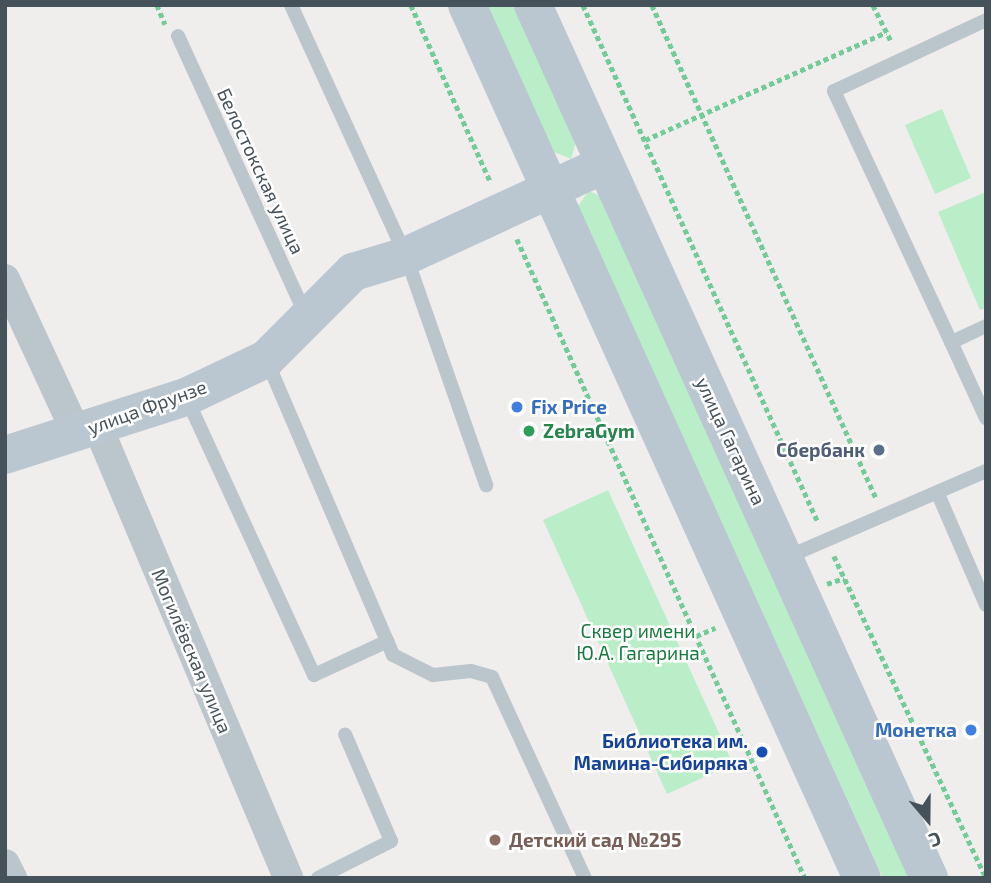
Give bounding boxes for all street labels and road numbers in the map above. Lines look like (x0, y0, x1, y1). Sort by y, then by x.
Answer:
street label: Белостокская улица (213, 84, 309, 258)
street label: улица Гагарина (691, 373, 771, 509)
street label: улица Фрунзе (84, 375, 210, 439)
street label: Могилёвская улица (147, 565, 237, 737)

